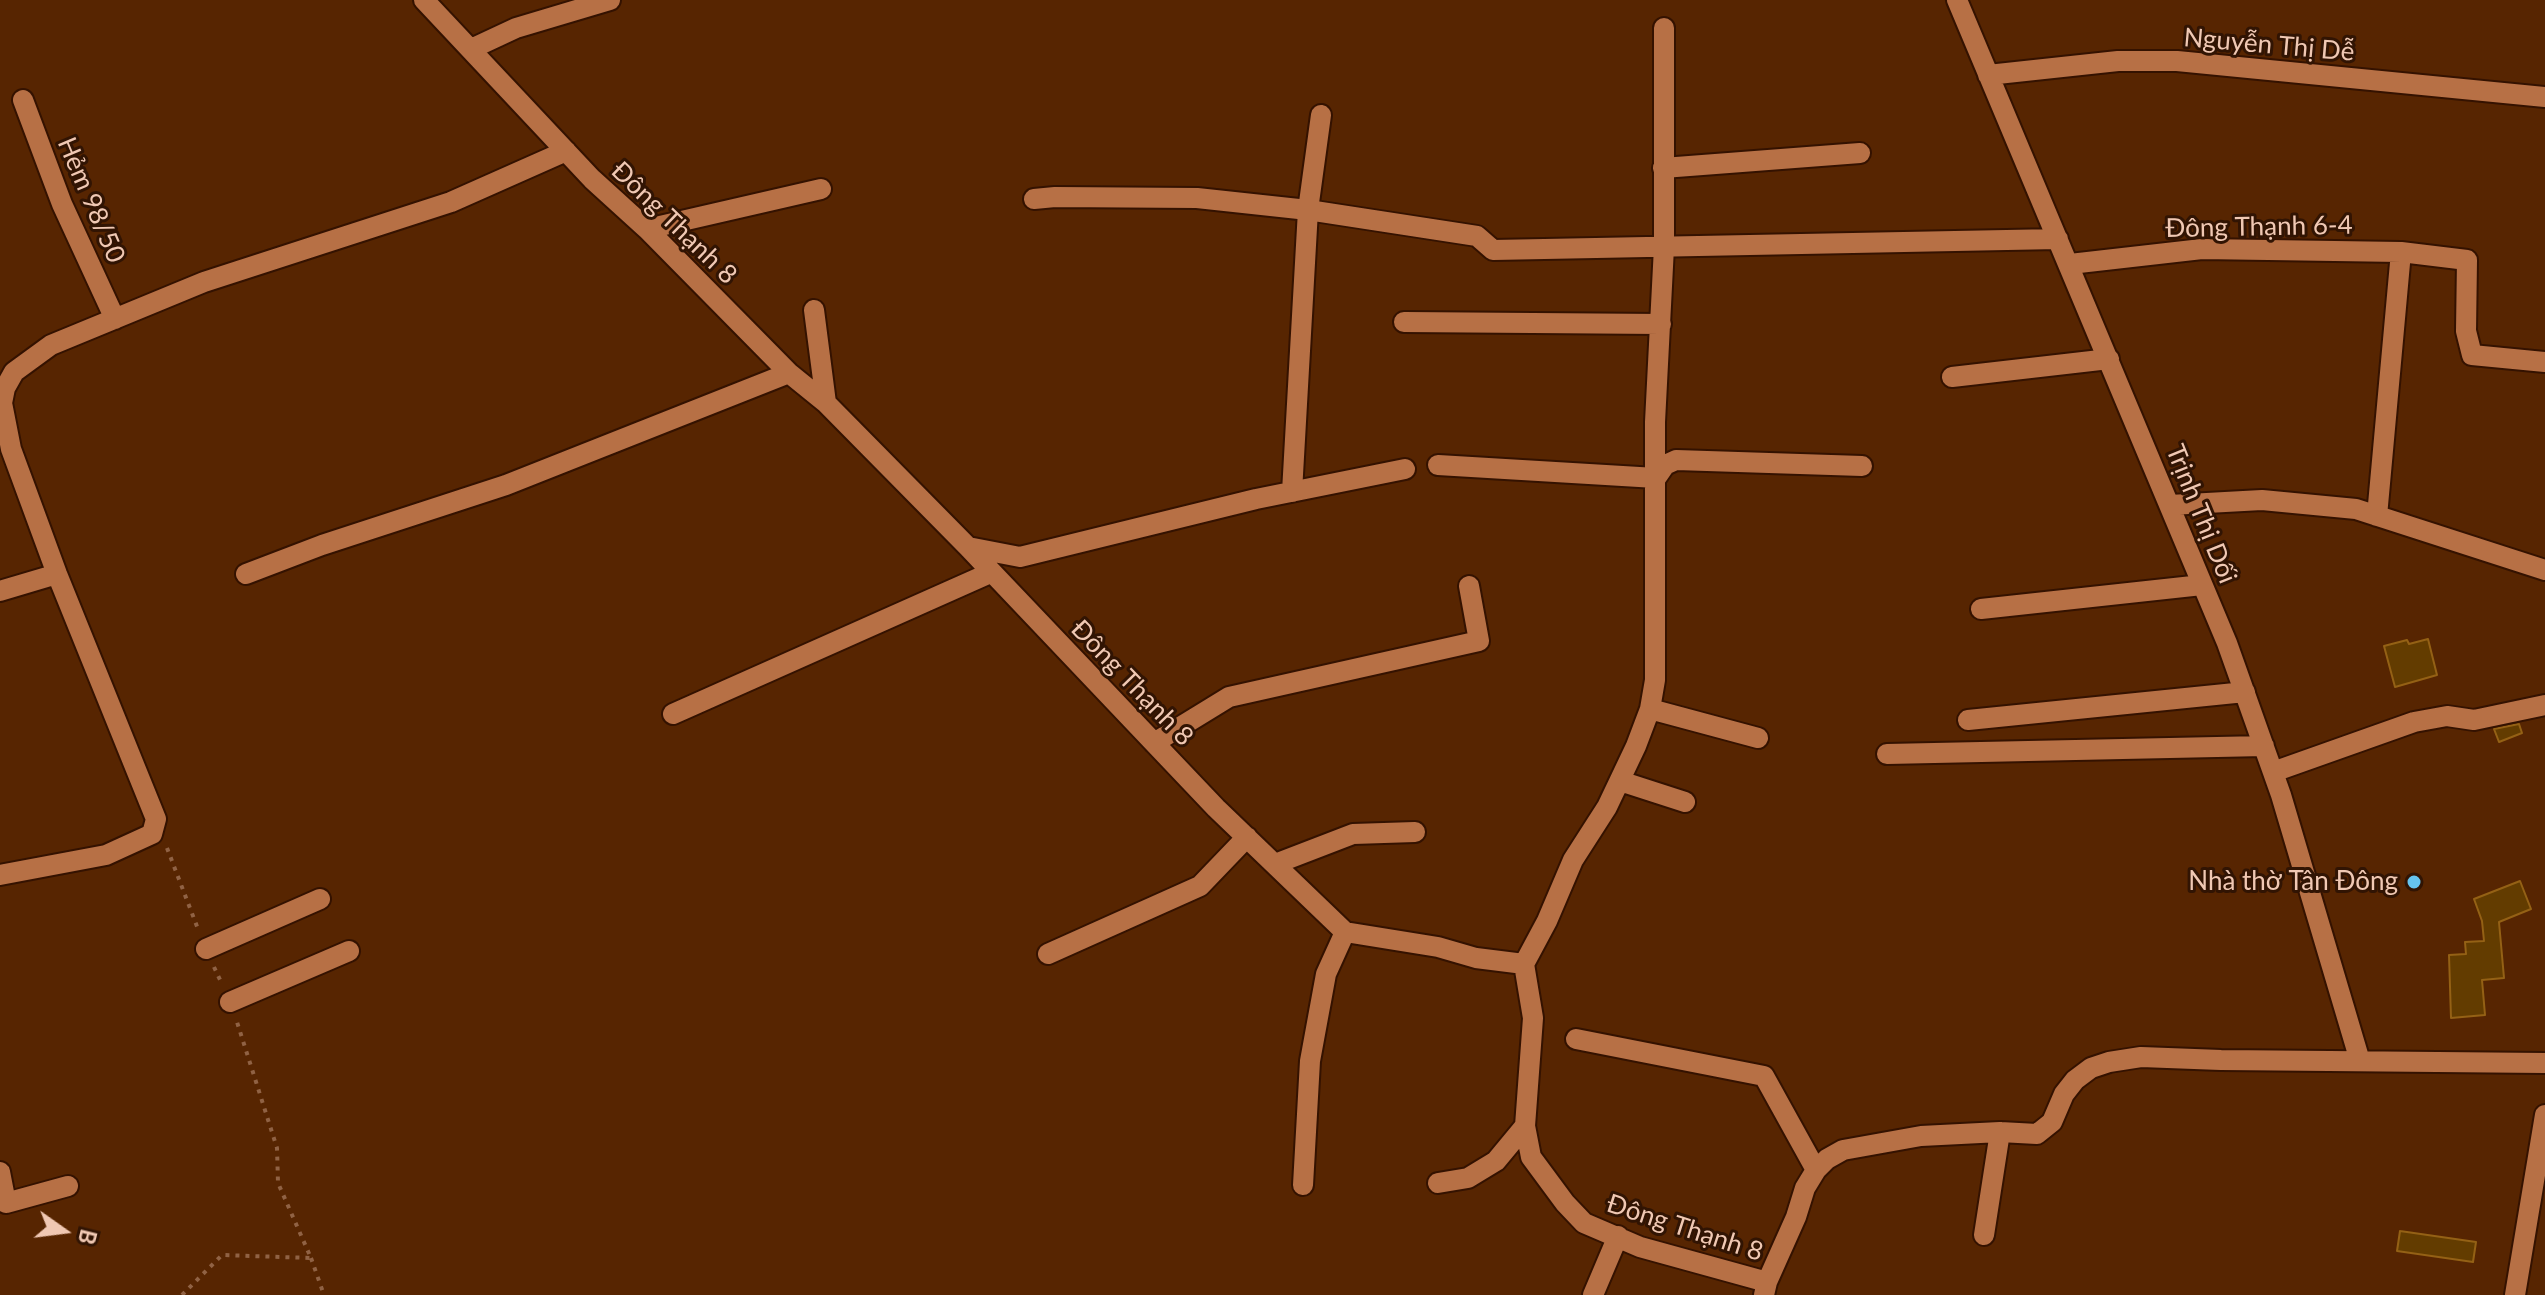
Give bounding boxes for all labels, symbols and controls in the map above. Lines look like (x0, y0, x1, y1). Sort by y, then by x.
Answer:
street label: Nguyễn Thị Dễ (2182, 22, 2356, 68)
street label: Hẻm 98/50 (51, 133, 131, 267)
street label: Đông Thạnh 8 (605, 155, 743, 291)
street label: Đông Thạnh 6-4 (2165, 210, 2353, 244)
street label: Trịnh Thị Dối (2159, 440, 2243, 588)
street label: Đông Thạnh 8 (1064, 614, 1200, 752)
place label: Nhà thờ Tân Đông (2188, 866, 2398, 898)
marker: Nhà thờ Tân Đông (2405, 873, 2423, 891)
street label: Đông Thạnh 8 (1603, 1188, 1767, 1268)
north arrow (24, 1191, 104, 1271)
text: B (73, 1227, 103, 1247)

